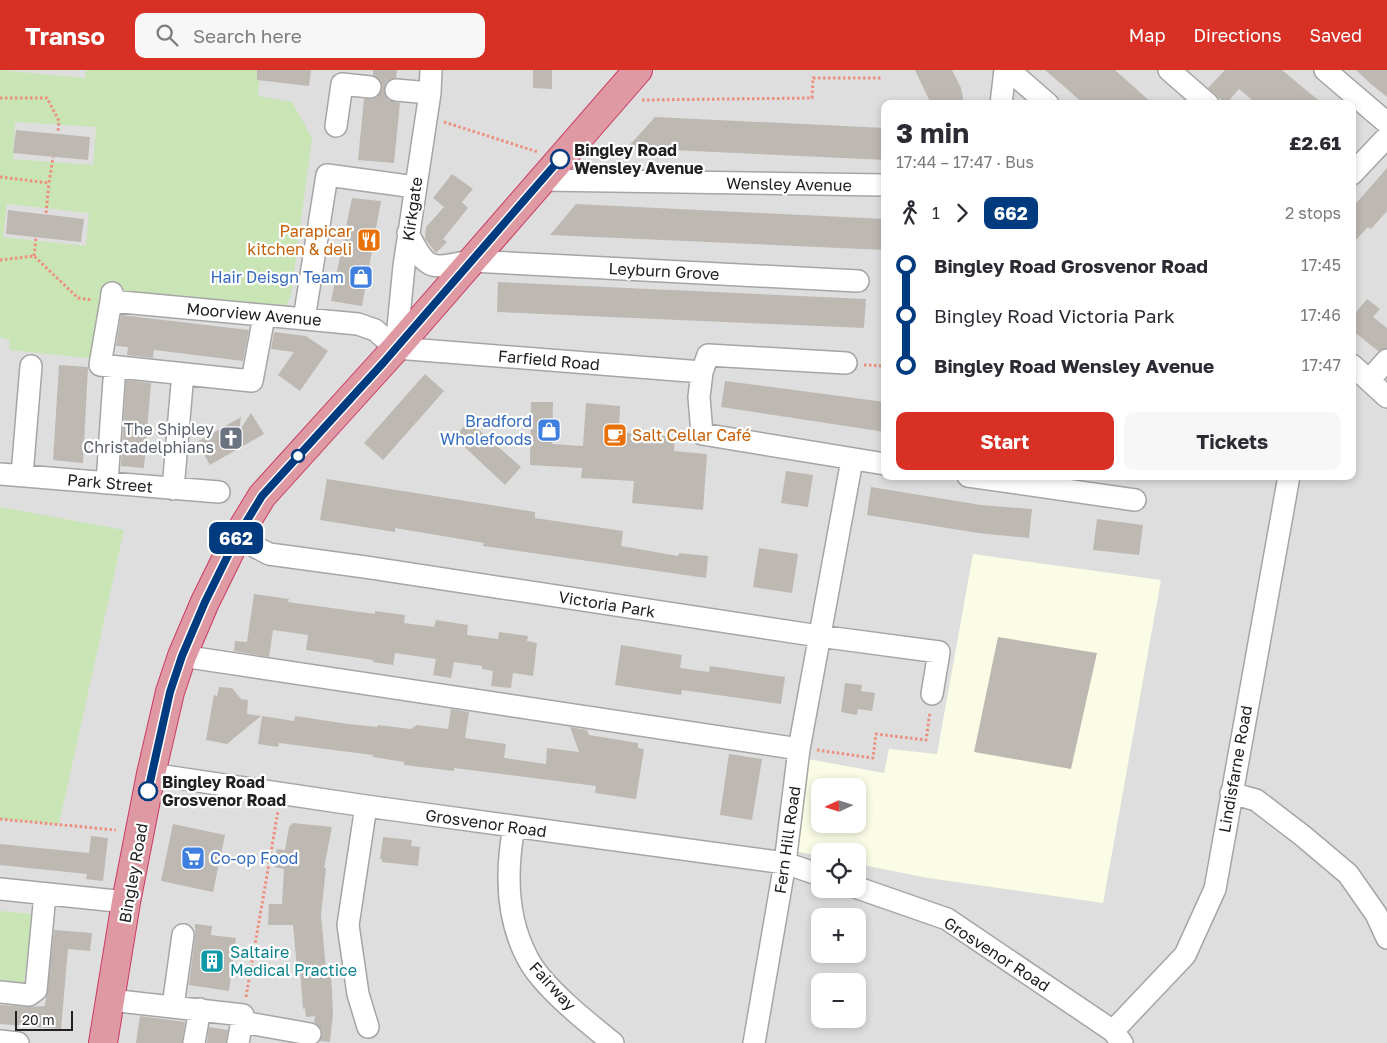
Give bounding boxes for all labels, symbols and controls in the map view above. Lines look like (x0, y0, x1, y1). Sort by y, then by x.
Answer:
search box (135, 13, 485, 58)
text: Transo (25, 21, 105, 50)
icon: search (153, 21, 181, 49)
text: Search here (193, 24, 302, 47)
text: Map (1129, 24, 1165, 46)
text: Directions (1193, 24, 1281, 46)
text: Saved (1309, 24, 1362, 46)
text: 3 min (896, 116, 969, 149)
text: £2.61 (1289, 131, 1341, 154)
place label: Bingley Road Wensley Avenue (574, 140, 703, 178)
marker: Bingley Road Wensley Avenue (550, 149, 570, 169)
text: 17:44 – 17:47 · Bus (896, 152, 1034, 172)
street label: Wensley Avenue (726, 173, 852, 195)
street label: Kirkgate (398, 176, 426, 242)
icon: walk (896, 199, 924, 227)
icon: forward (948, 199, 976, 227)
text: 662 (994, 202, 1028, 224)
text: 1 (932, 203, 940, 223)
text: 2 stops (1285, 203, 1341, 223)
place label: Parapicar kitchen & deli (247, 221, 352, 259)
restaurant icon: Parapicar kitchen & deli (356, 227, 382, 253)
text: Bingley Road Grosvenor Road (934, 254, 1208, 277)
text: 17:45 (1301, 255, 1341, 275)
street label: Leyburn Grove (608, 258, 720, 284)
shop icon: Hair Deisgn Team (348, 264, 374, 290)
place label: Hair Deisgn Team (210, 267, 344, 287)
street label: Moorview Avenue (186, 298, 322, 330)
text: Bingley Road Victoria Park (934, 304, 1175, 327)
text: 17:46 (1301, 305, 1341, 325)
street label: Farfield Road (497, 346, 601, 374)
text: Bingley Road Wensley Avenue (934, 354, 1214, 377)
text: 17:47 (1302, 355, 1341, 375)
place label: Bradford Wholefoods (440, 411, 532, 449)
button: Start (896, 412, 1114, 470)
button: Tickets (1124, 412, 1341, 470)
shop icon: Bradford Wholefoods (536, 417, 562, 443)
place label: The Shipley Christadelphians (83, 419, 214, 457)
cafe icon: Salt Cellar Café (602, 422, 628, 448)
church icon: The Shipley Christadelphians (218, 425, 244, 451)
place label: Salt Cellar Café (632, 425, 751, 445)
unlabelled marker (291, 449, 305, 463)
street label: Park Street (66, 469, 154, 497)
line badge: 662 (207, 522, 265, 554)
text: 662 (219, 527, 253, 549)
street label: Victoria Park (557, 586, 657, 622)
street label: Lindisfarne Road (1214, 704, 1256, 834)
place label: Bingley Road Grosvenor Road (162, 772, 286, 810)
north arrow (811, 778, 866, 832)
map controls (811, 778, 866, 1028)
marker: Bingley Road Grosvenor Road (138, 781, 158, 801)
street label: Fern Hill Road (770, 785, 804, 895)
street label: Grosvenor Road (424, 805, 548, 841)
street label: Bingley Road (114, 822, 152, 924)
button: locate (811, 843, 866, 898)
supermarket icon: Co-op Food (180, 845, 206, 871)
place label: Co-op Food (210, 848, 298, 868)
button: + (811, 908, 866, 963)
street label: Grosvenor Road (940, 912, 1054, 996)
place label: Saltaire Medical Practice (230, 942, 357, 980)
building icon: Saltaire Medical Practice (199, 948, 225, 974)
street label: Fairway (525, 957, 581, 1015)
button: − (811, 973, 866, 1028)
scale bar (15, 1008, 72, 1031)
text: 20 m (22, 1011, 55, 1028)

